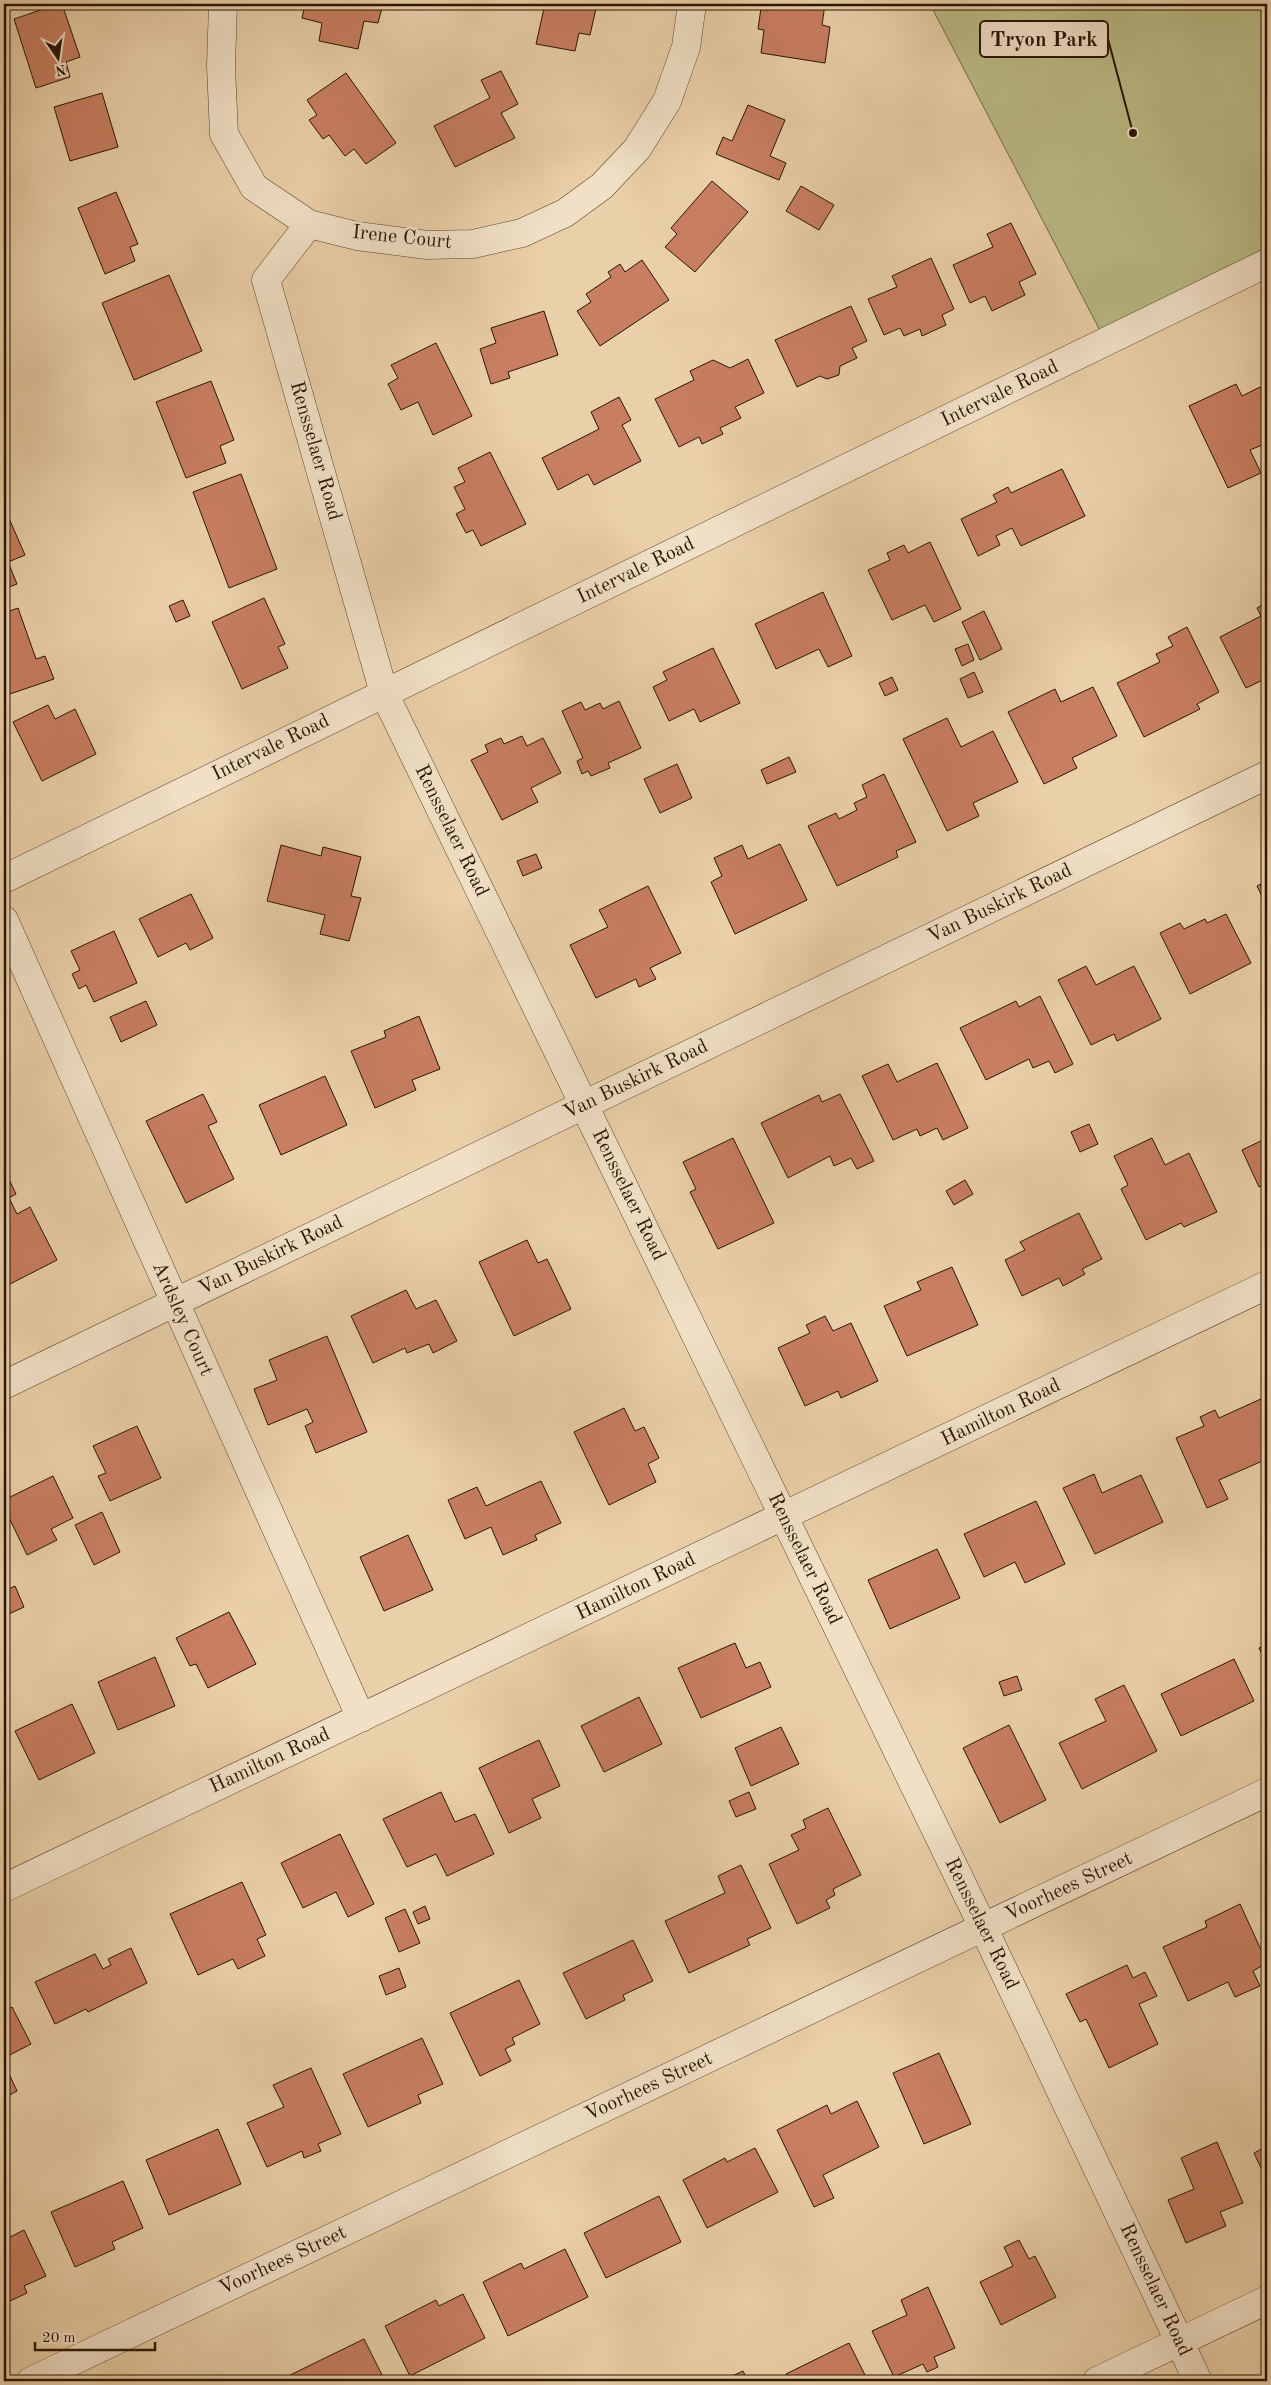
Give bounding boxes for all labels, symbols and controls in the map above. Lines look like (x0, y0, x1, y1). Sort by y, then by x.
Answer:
callout: Tryon Park (980, 21, 1108, 57)
text: Tryon Park (990, 30, 1098, 51)
north arrow (32, 32, 82, 82)
text: N (54, 62, 67, 78)
street label: Irene Court (351, 223, 453, 253)
street label: Intervale Road (938, 357, 1062, 431)
street label: Rensselaer Road (286, 379, 344, 523)
street label: Intervale Road (574, 534, 698, 608)
street label: Intervale Road (209, 711, 333, 785)
street label: Rensselaer Road (411, 762, 491, 900)
street label: Van Buskirk Road (925, 860, 1075, 948)
street label: Van Buskirk Road (561, 1036, 711, 1124)
street label: Rensselaer Road (588, 1126, 668, 1264)
street label: Van Buskirk Road (196, 1212, 346, 1300)
street label: Ardsley Court (148, 1259, 216, 1379)
street label: Hamilton Road (938, 1375, 1064, 1451)
street label: Rensselaer Road (764, 1490, 844, 1628)
street label: Hamilton Road (573, 1549, 699, 1625)
street label: Hamilton Road (207, 1724, 333, 1798)
street label: Voorhees Street (1002, 1849, 1136, 1925)
street label: Rensselaer Road (941, 1855, 1021, 1993)
street label: Voorhees Street (582, 2049, 716, 2125)
street label: Rensselaer Road (1116, 2221, 1194, 2359)
street label: Voorhees Street (216, 2223, 350, 2299)
scale bar (35, 2320, 155, 2352)
text: 20 m (42, 2331, 76, 2346)

